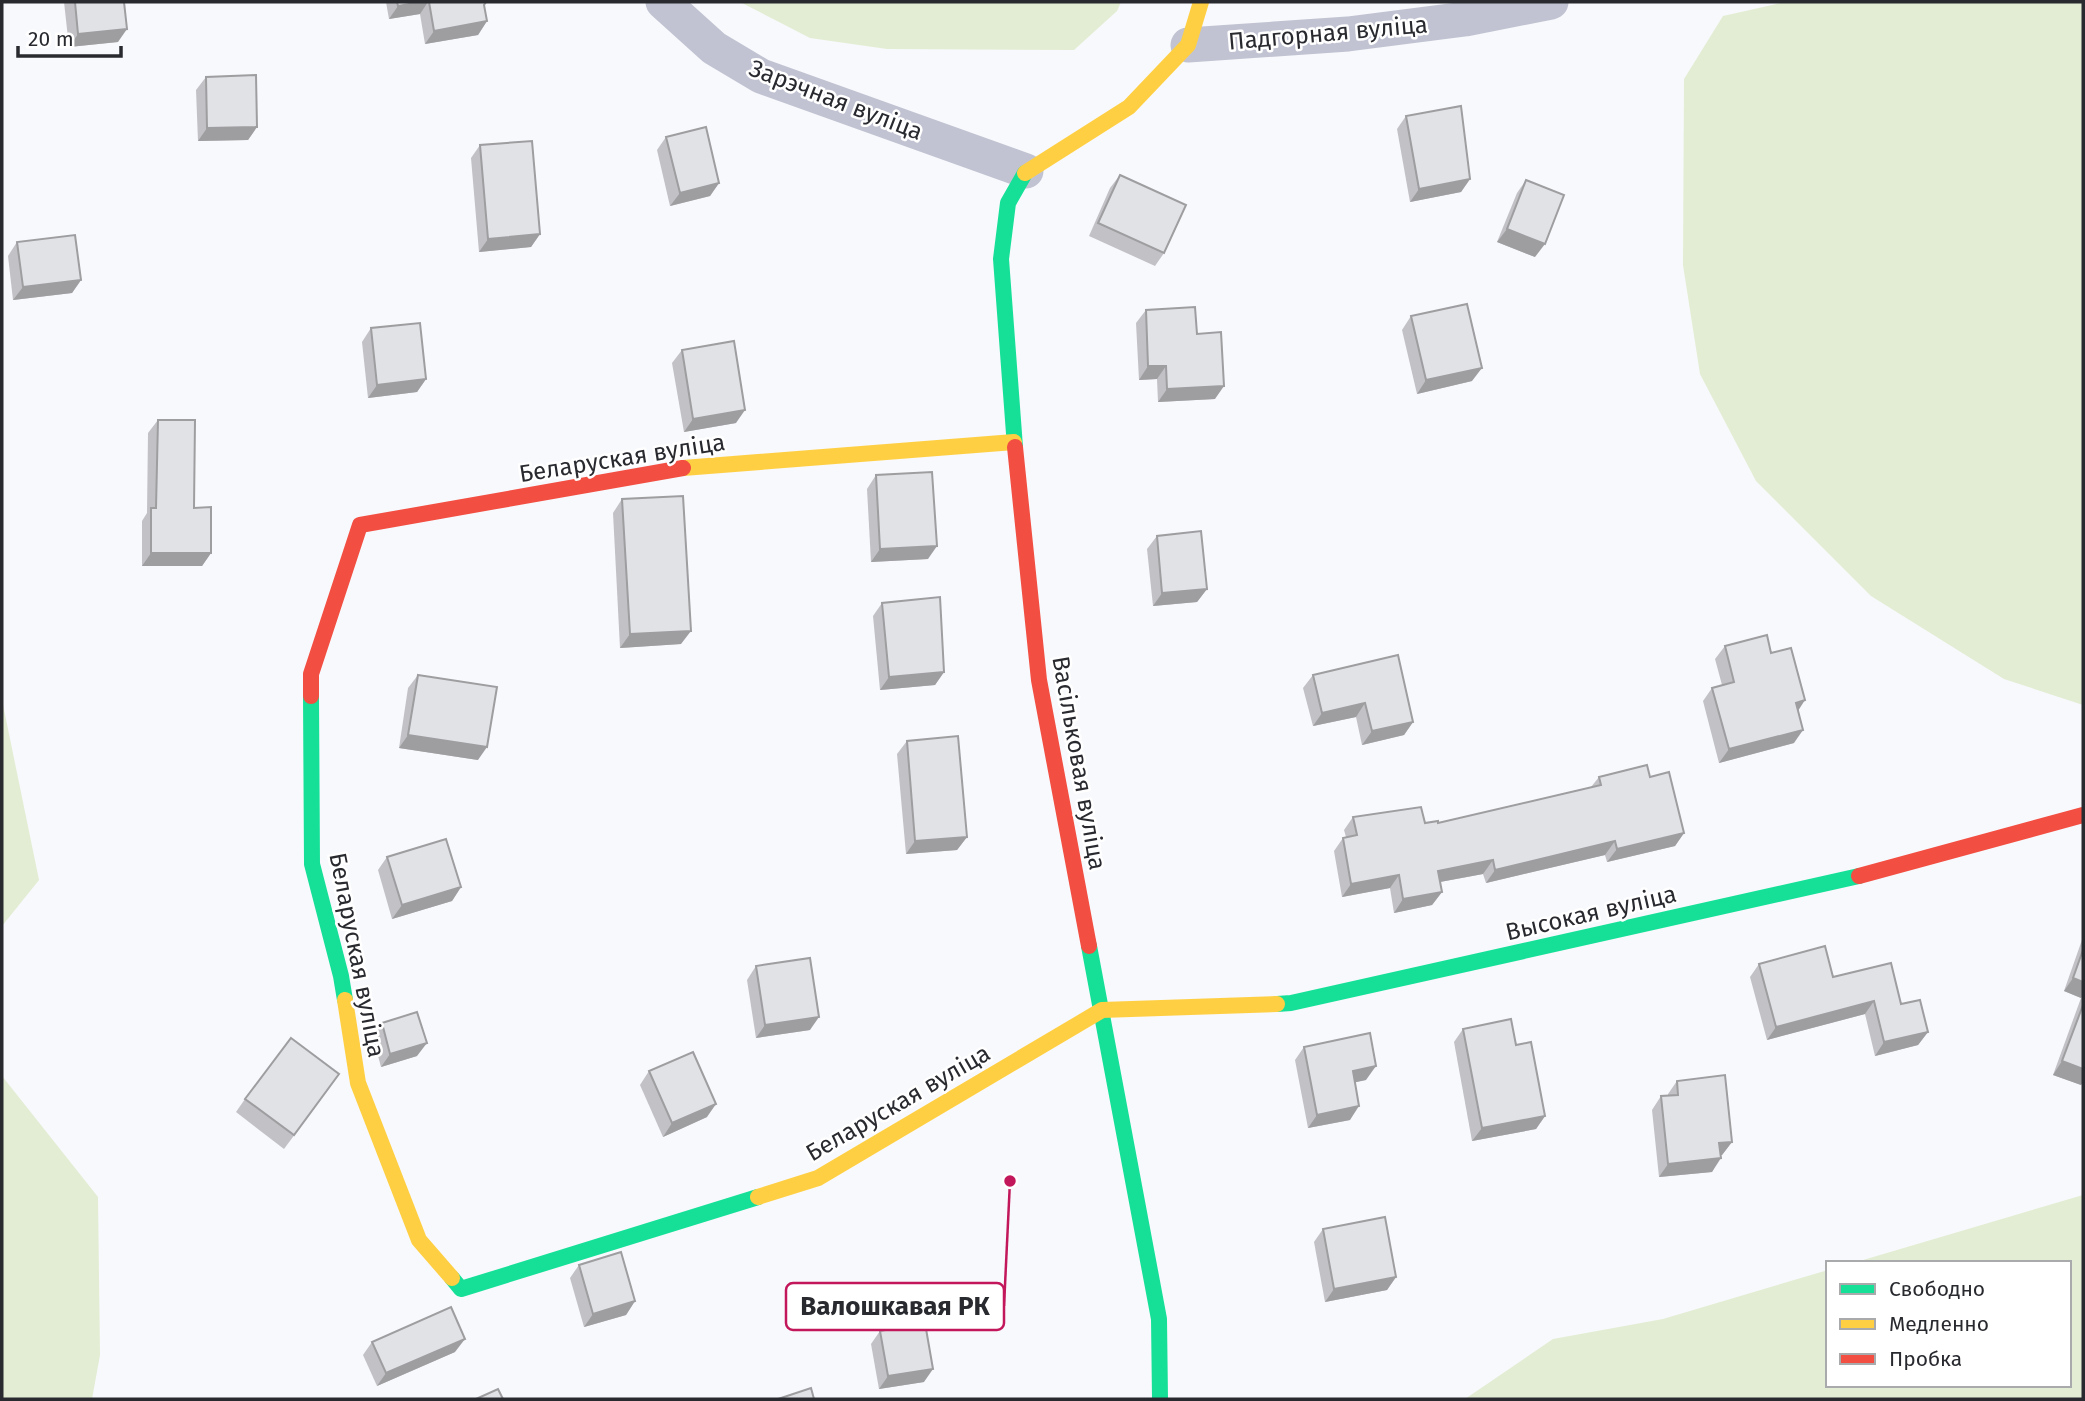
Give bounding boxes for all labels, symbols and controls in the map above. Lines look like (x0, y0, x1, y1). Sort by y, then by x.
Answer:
street label: Падгорная вуліца (1227, 10, 1429, 56)
scale bar (18, 14, 121, 58)
text: 20 m (28, 26, 74, 52)
street label: Зарэчная вуліца (745, 54, 927, 146)
street label: Беларуская вуліца (517, 428, 727, 488)
street label: Васільковая вуліца (1046, 654, 1112, 872)
street label: Беларуская вуліца (323, 850, 391, 1060)
street label: Высокая вуліца (1503, 880, 1679, 946)
street label: Беларуская вуліца (801, 1039, 995, 1167)
legend (1826, 1261, 2071, 1387)
text: Свободно (1889, 1276, 1985, 1302)
callout: Валошкавая РК (786, 1283, 1004, 1330)
text: Валошкавая РК (800, 1291, 991, 1322)
text: Медленно (1889, 1311, 1989, 1337)
text: Пробка (1889, 1346, 1962, 1372)

